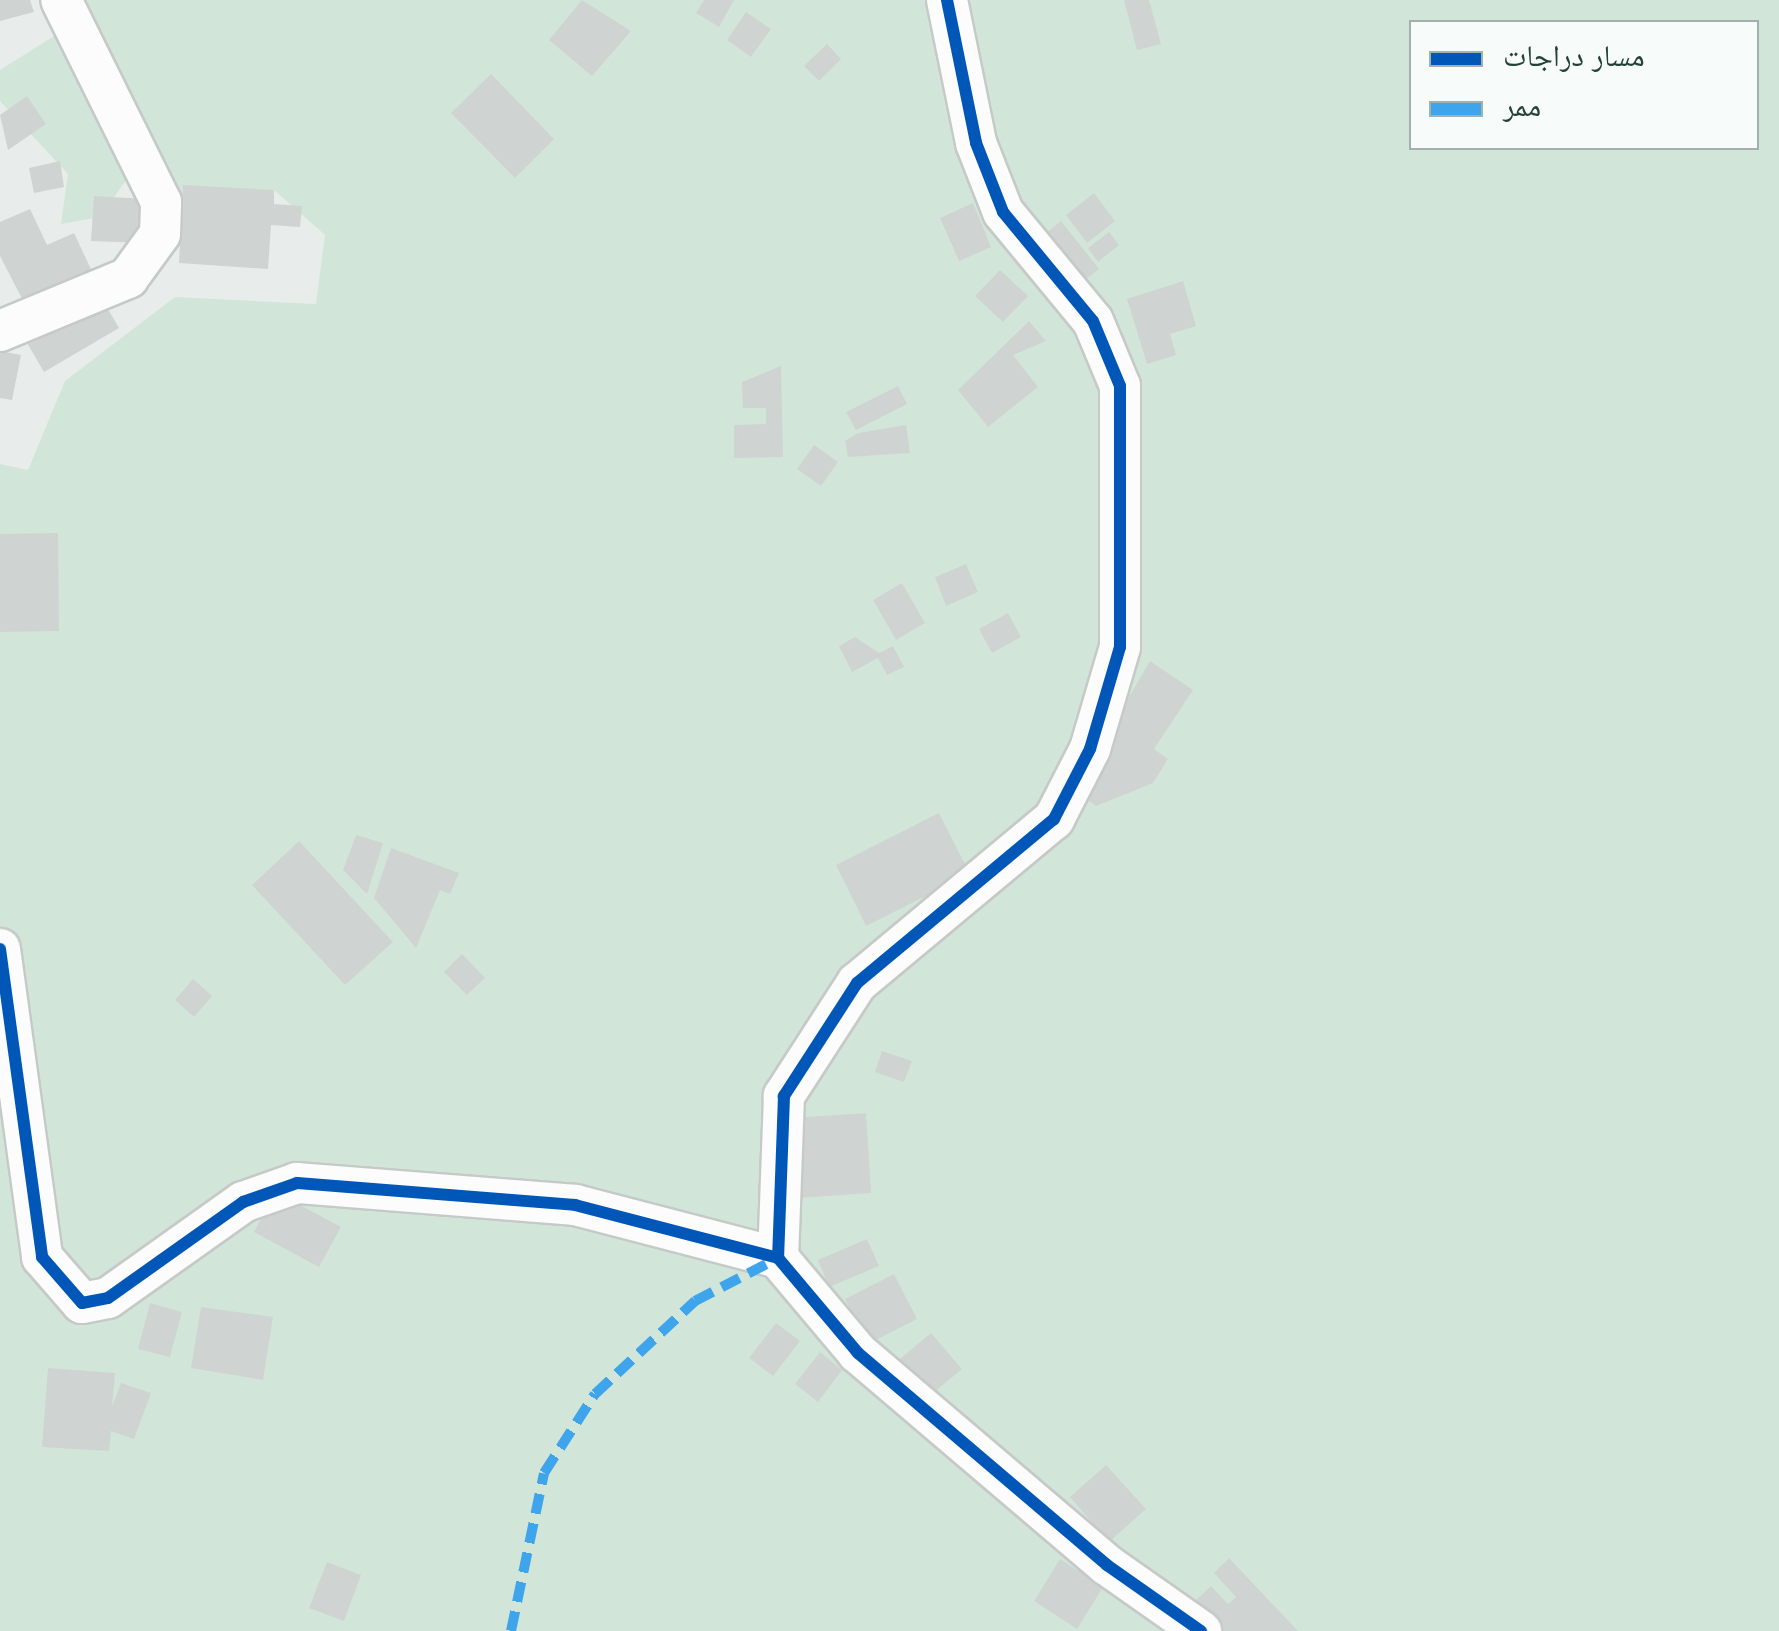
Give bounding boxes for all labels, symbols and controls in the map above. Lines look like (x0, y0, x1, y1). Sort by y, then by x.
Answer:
legend (1409, 20, 1759, 150)
text: مسار دراجات (1503, 34, 1645, 77)
text: ممر (1503, 84, 1541, 127)

